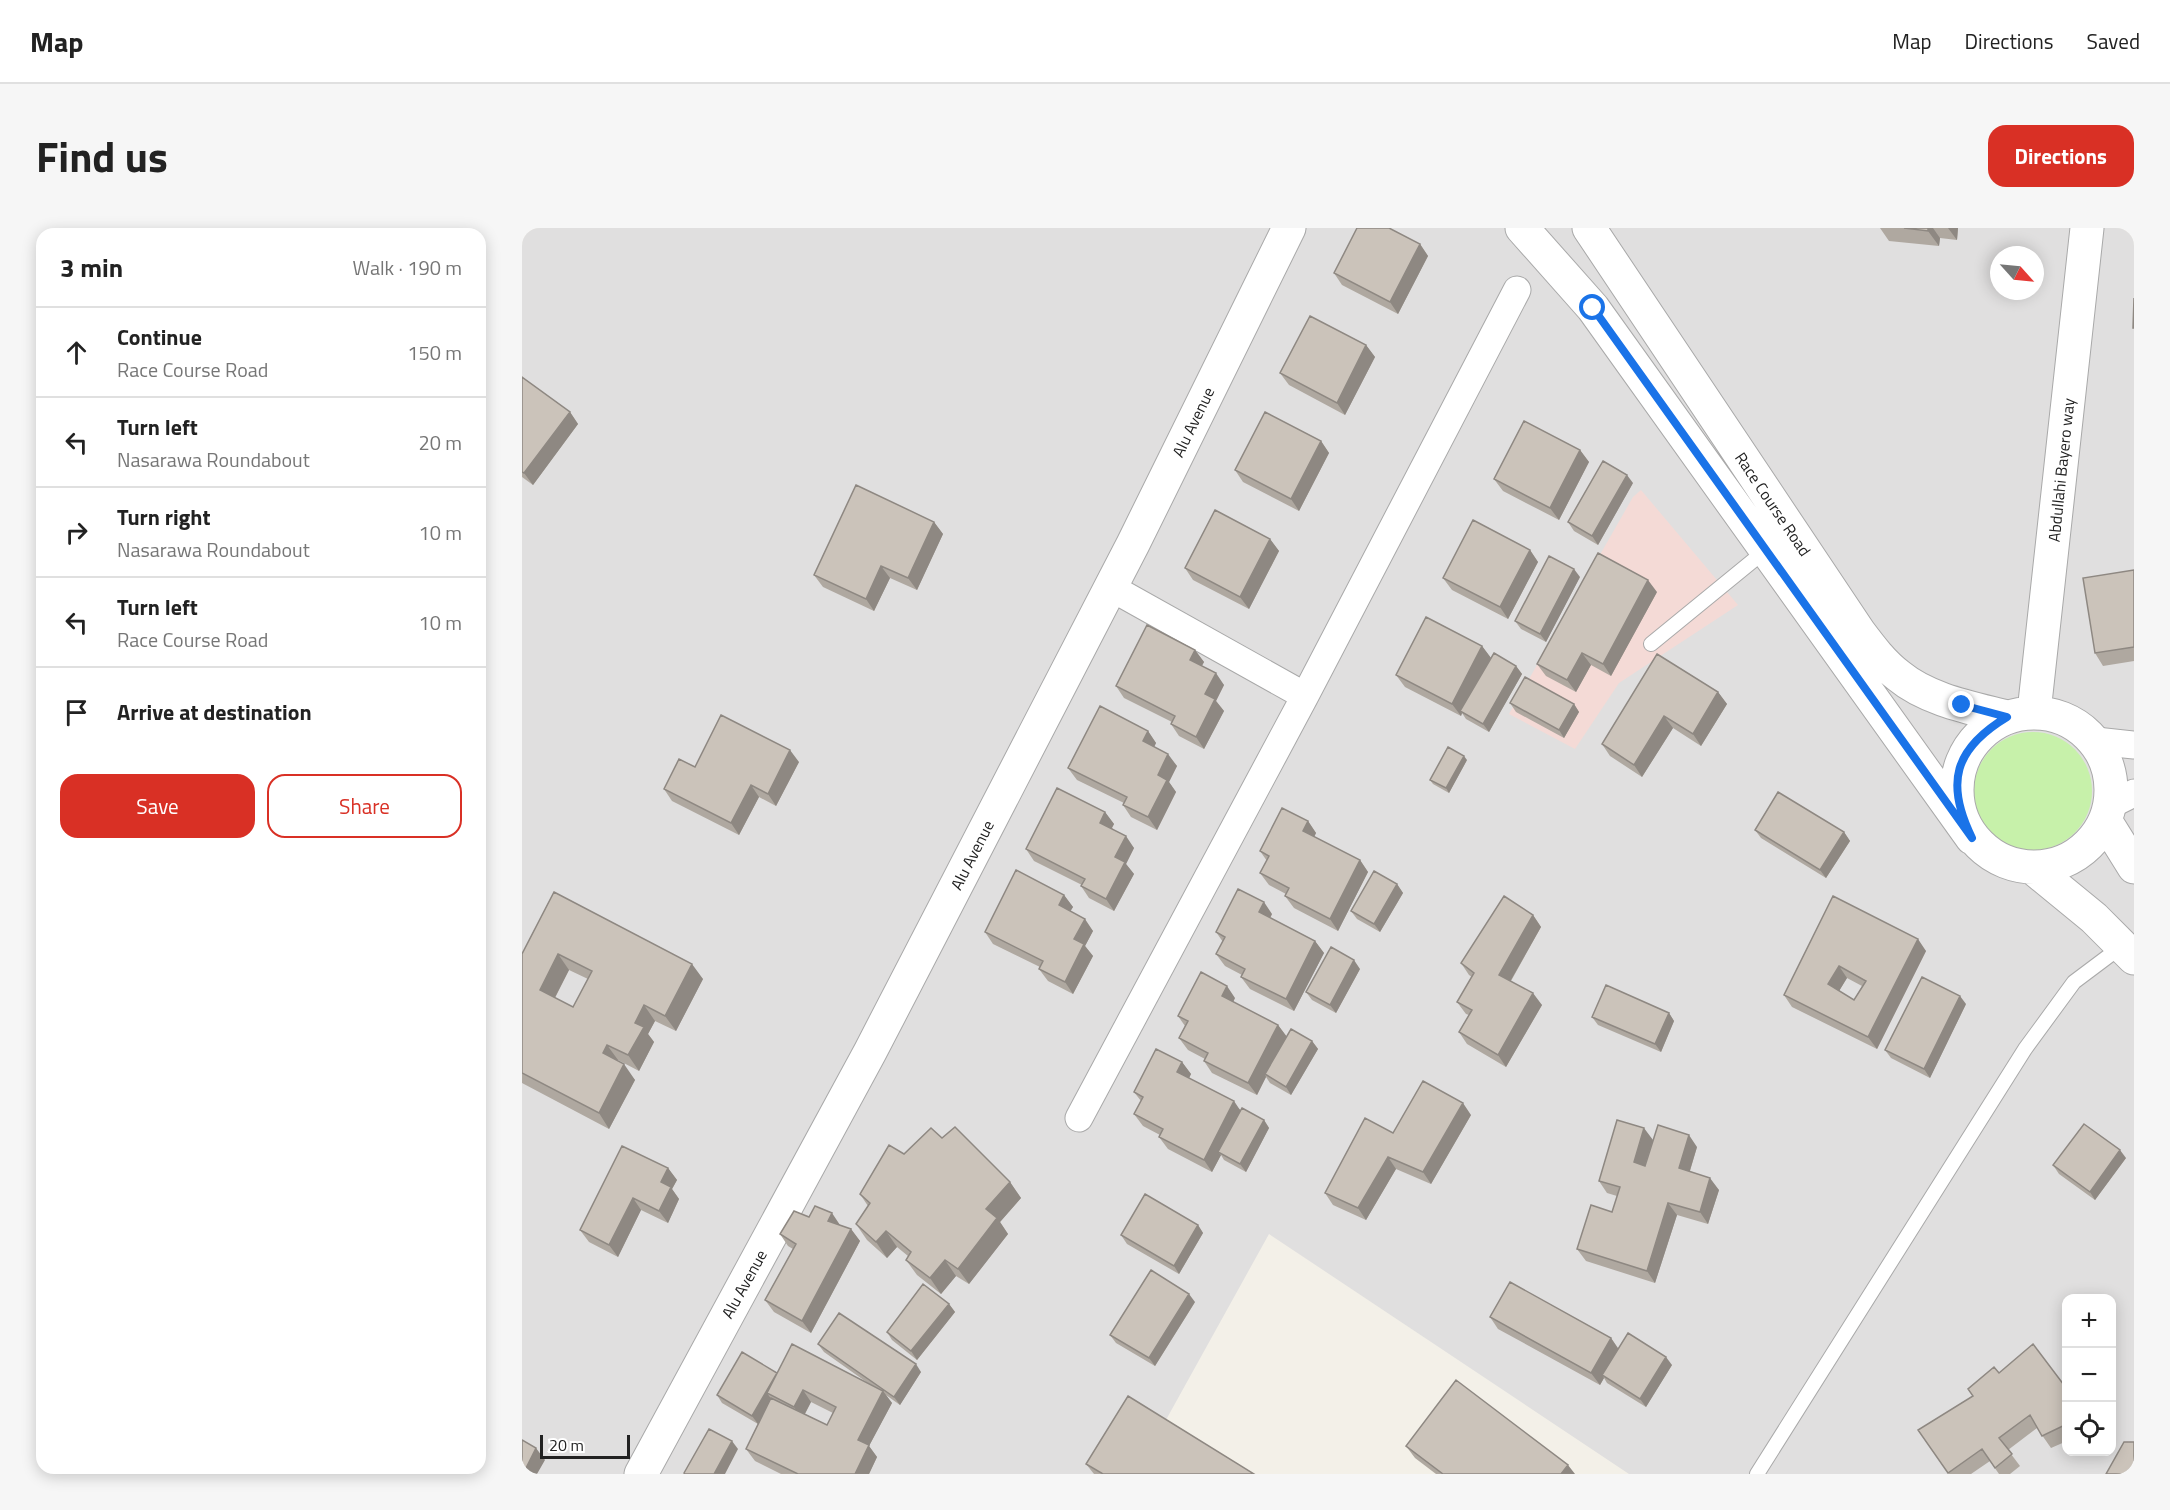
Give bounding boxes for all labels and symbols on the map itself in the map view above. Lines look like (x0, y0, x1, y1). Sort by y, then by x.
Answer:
north arrow (1990, 246, 2044, 300)
route start (1579, 294, 1605, 320)
street label: Alu Avenue (1166, 383, 1220, 461)
street label: Abdullahi Bayero way (2042, 397, 2081, 543)
street label: Race Course Road (1729, 447, 1817, 561)
route end (1948, 691, 1974, 717)
street label: Alu Avenue (944, 816, 1000, 894)
street label: Alu Avenue (715, 1245, 773, 1323)
scale bar (540, 1432, 630, 1460)

